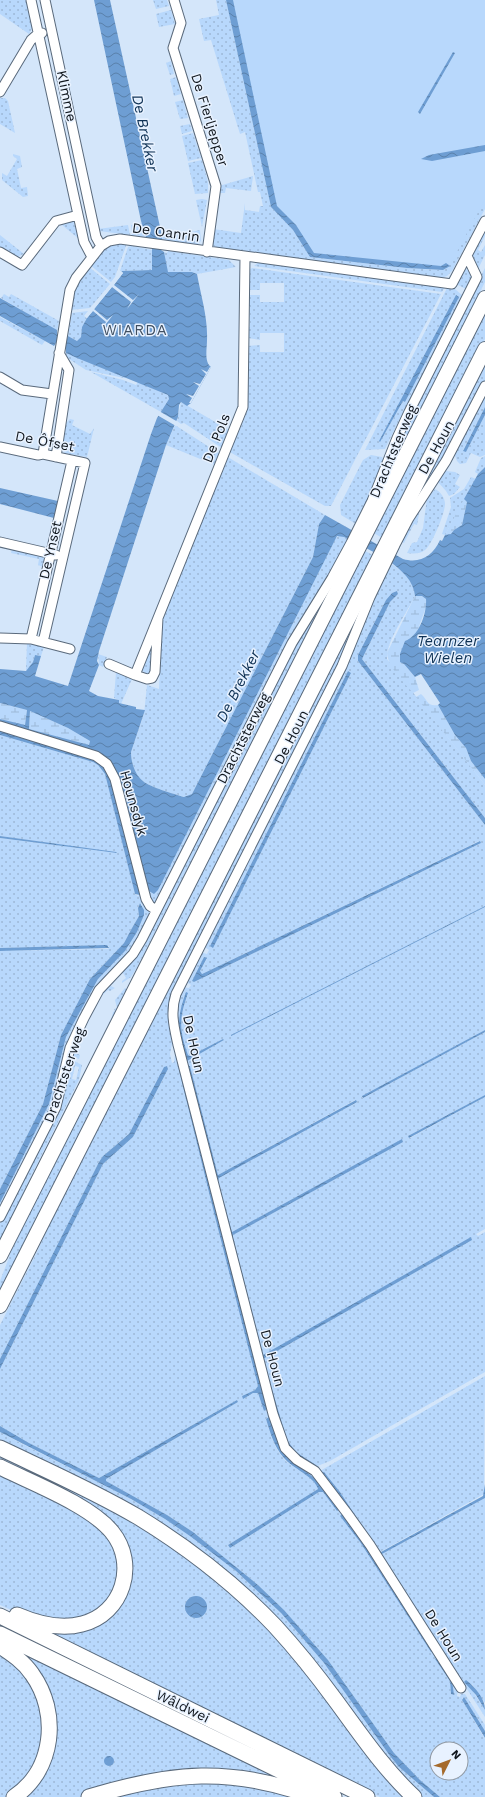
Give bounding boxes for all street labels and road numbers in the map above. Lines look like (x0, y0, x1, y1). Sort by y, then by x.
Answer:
street label: Klimme (54, 69, 80, 123)
street label: De Fierljepper (188, 72, 232, 169)
street label: De Oanrin (131, 219, 201, 245)
street label: Drachtsterweg (366, 401, 420, 500)
street label: De Pols (199, 411, 233, 465)
street label: De Houn (415, 417, 457, 477)
street label: De Ôfset (14, 427, 76, 455)
street label: De Ynset (36, 519, 64, 581)
street label: Drachtsterweg (213, 689, 273, 786)
street label: De Houn (271, 707, 311, 767)
street label: Hounsdyk (117, 769, 151, 838)
street label: De Houn (180, 1014, 208, 1074)
street label: Drachtsterweg (40, 1025, 88, 1125)
street label: De Houn (258, 1328, 288, 1388)
street label: De Houn (422, 1606, 466, 1664)
street label: Wâldwei (154, 1686, 212, 1726)

